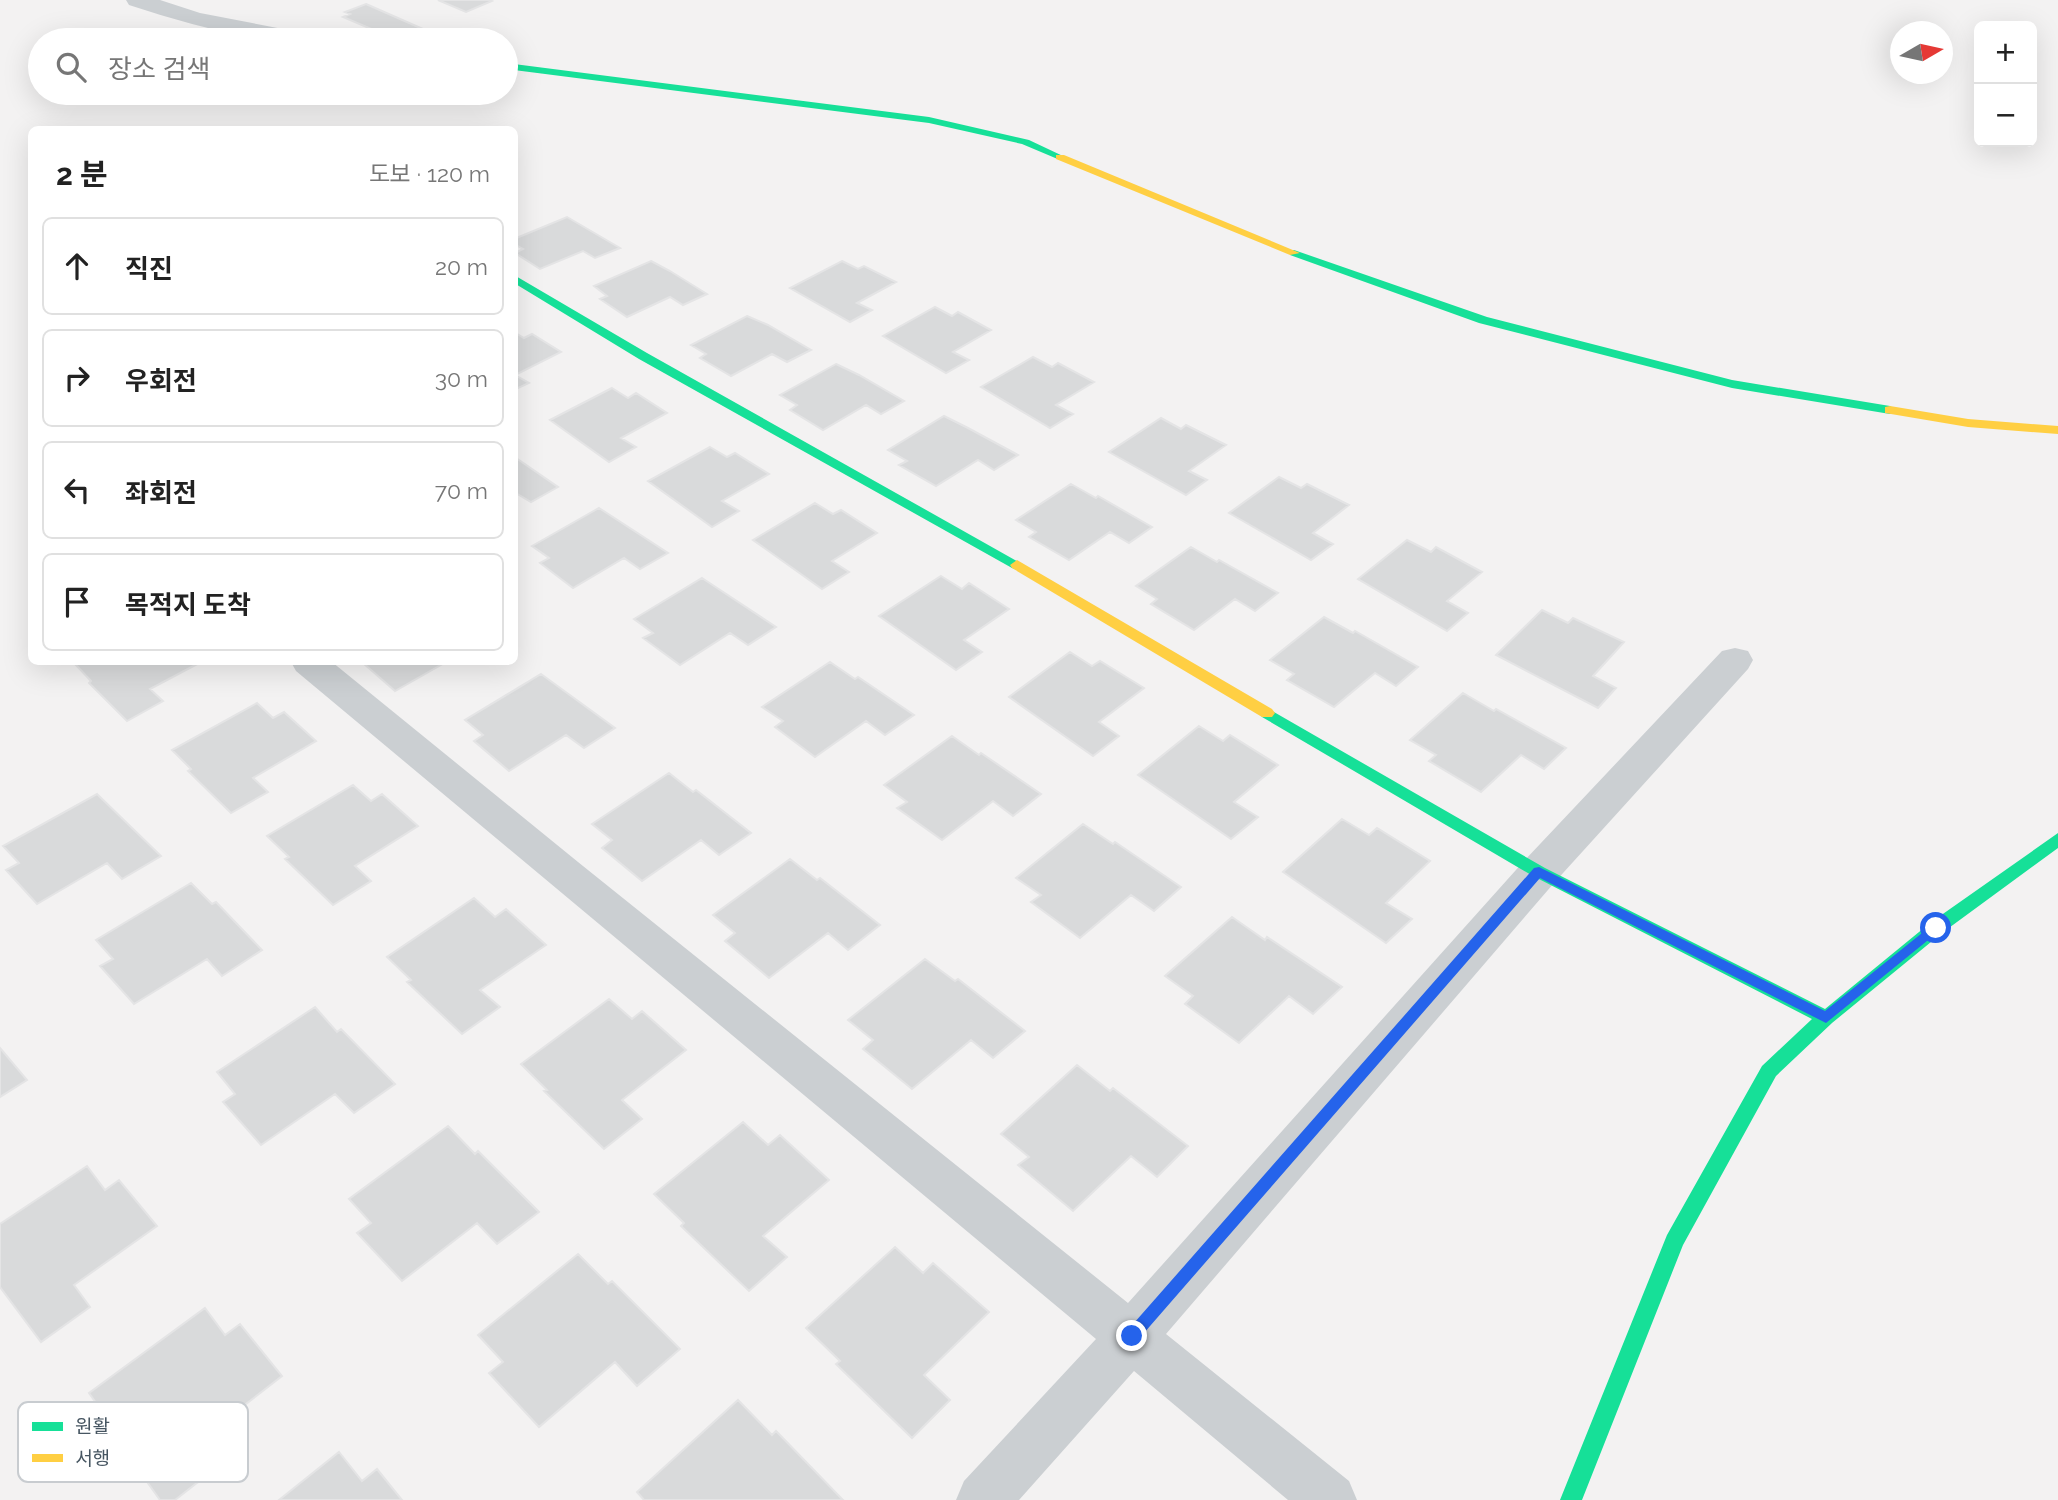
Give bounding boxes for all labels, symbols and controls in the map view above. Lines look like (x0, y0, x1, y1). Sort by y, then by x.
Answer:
north arrow (1890, 21, 1953, 84)
map controls (1974, 21, 2037, 147)
button: + (1974, 21, 2037, 84)
search box (28, 28, 518, 105)
icon: search (52, 48, 90, 86)
text: 장소 검색 (108, 54, 210, 84)
button: − (1974, 84, 2037, 147)
text: 2 분 (56, 157, 108, 192)
text: 도보 · 120 m (369, 160, 490, 187)
icon: ahead (58, 247, 96, 285)
text: 20 m (435, 253, 488, 280)
text: 직진 (125, 254, 173, 284)
icon: right (58, 359, 96, 397)
text: 30 m (435, 365, 488, 392)
text: 우회전 (125, 366, 197, 396)
icon: left (58, 471, 96, 509)
text: 70 m (435, 477, 488, 504)
text: 좌회전 (125, 478, 197, 508)
icon: arrive (58, 583, 96, 621)
text: 목적지 도착 (125, 590, 251, 620)
route start (1920, 912, 1951, 943)
route end (1116, 1320, 1147, 1351)
legend (18, 1402, 248, 1482)
text: 원활 (75, 1415, 110, 1437)
text: 서행 (75, 1447, 110, 1469)

